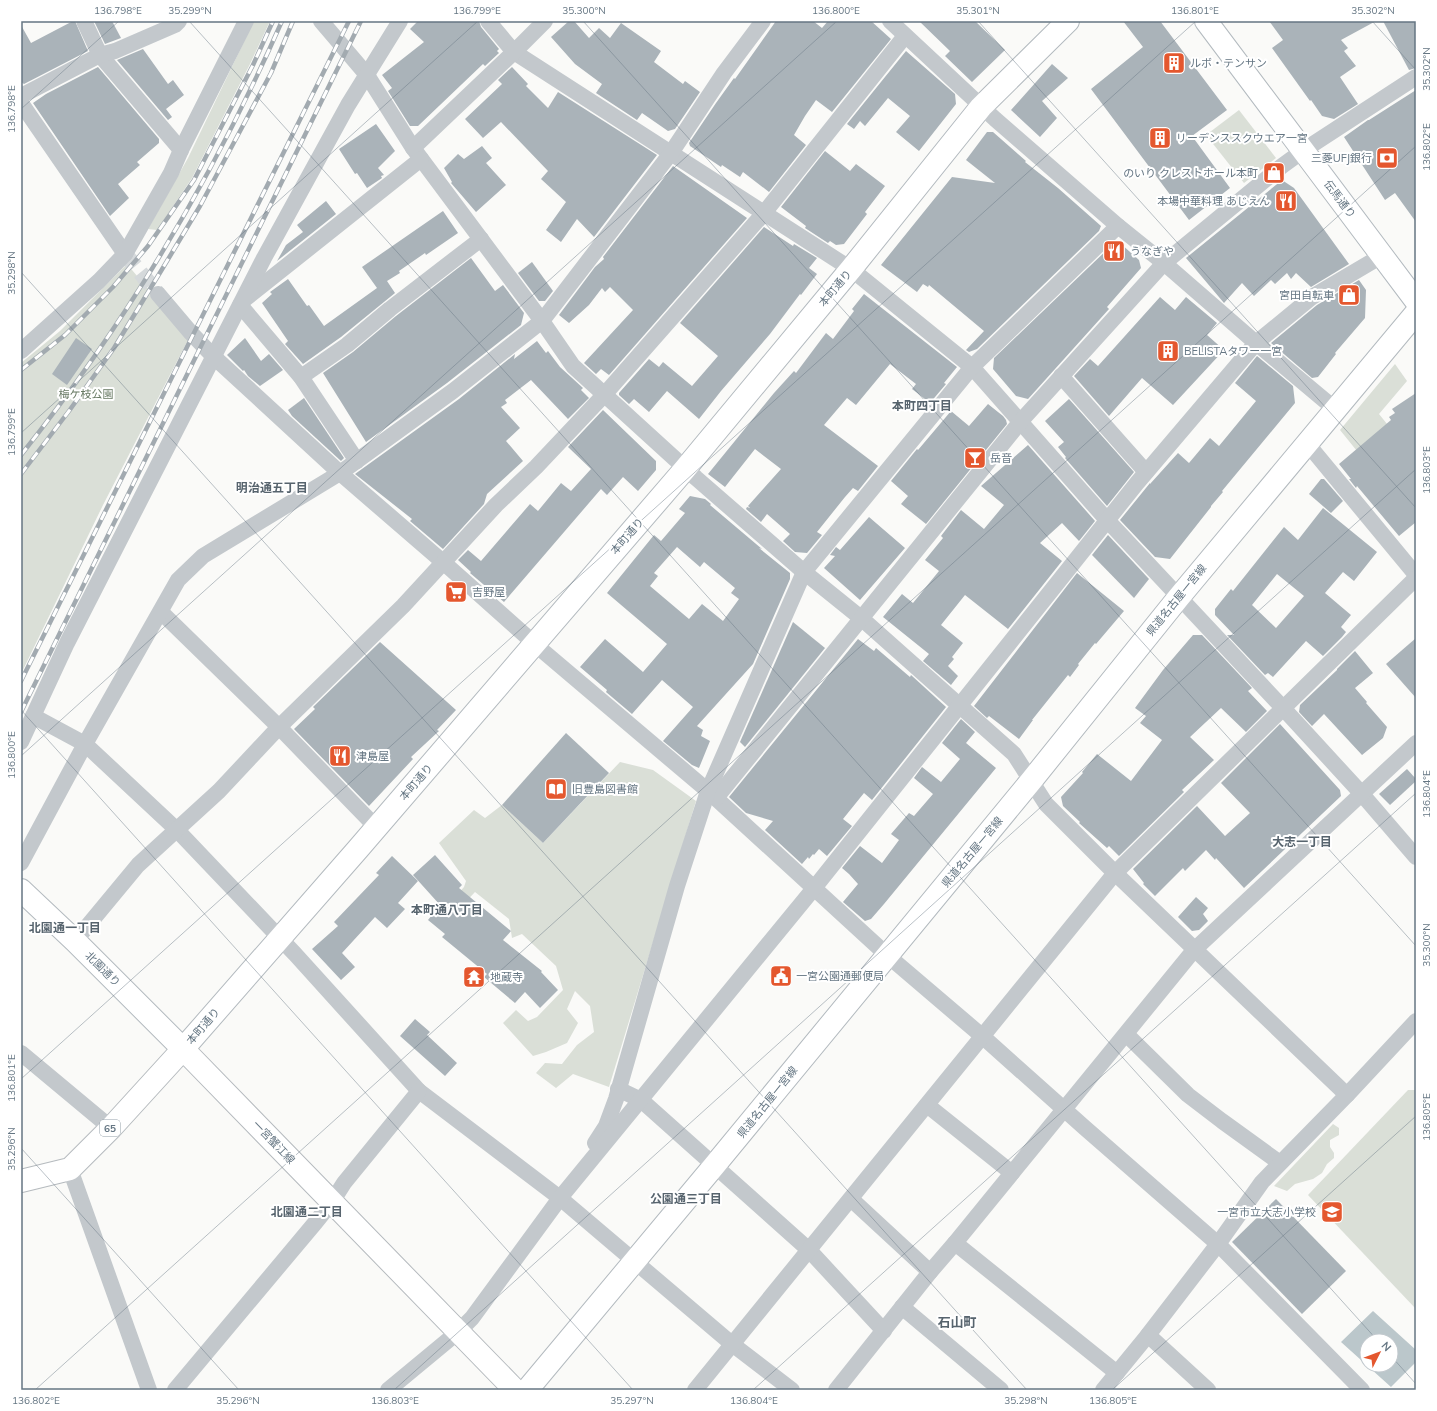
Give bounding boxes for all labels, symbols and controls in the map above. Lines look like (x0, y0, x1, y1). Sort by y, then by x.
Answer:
text: 136.798°E (94, 4, 142, 17)
text: 35.299°N (168, 4, 212, 17)
text: 136.799°E (453, 4, 501, 17)
text: 35.300°N (562, 4, 606, 17)
text: 136.800°E (812, 4, 860, 17)
text: 35.301°N (956, 4, 1000, 17)
text: 136.801°E (1171, 4, 1219, 17)
text: 35.302°N (1351, 4, 1395, 17)
text: 35.302°N (1420, 47, 1433, 91)
building icon: ルボ・テンサン (1161, 50, 1187, 76)
place label: ルボ・テンサン (1190, 56, 1267, 70)
text: 136.798°E (5, 85, 18, 133)
text: 136.802°E (1420, 123, 1433, 171)
building icon: リーデンススクウエア一宮 (1147, 125, 1173, 151)
place label: リーデンススクウエア一宮 (1176, 131, 1308, 145)
bank icon: 三菱UFJ銀行 (1374, 145, 1400, 171)
place label: 三菱UFJ銀行 (1311, 151, 1372, 165)
shop icon: のいり クレストホール本町 (1261, 160, 1287, 186)
place label: のいり クレストホール本町 (1123, 166, 1258, 180)
street label: 伝馬通り (1321, 177, 1359, 221)
restaurant icon: 本場中華料理 あじえん (1273, 188, 1299, 214)
place label: 本場中華料理 あじえん (1157, 194, 1270, 208)
restaurant icon: うなぎや (1101, 238, 1127, 264)
place label: うなぎや (1130, 244, 1174, 258)
text: 35.298°N (5, 251, 18, 295)
street label: 本町通り (815, 267, 855, 309)
shop icon: 宮田自転車 (1336, 282, 1362, 308)
place label: 宮田自転車 (1279, 288, 1334, 302)
building icon: BELISTAタワー一宮 (1155, 338, 1181, 364)
place label: BELISTAタワー一宮 (1184, 344, 1282, 358)
park label: 梅ケ枝公園 (59, 387, 114, 401)
district label: 本町四丁目 (892, 398, 952, 413)
text: 136.799°E (5, 408, 18, 456)
bar icon: 岳音 (962, 445, 988, 471)
text: 136.803°E (1420, 446, 1433, 494)
place label: 岳音 (990, 451, 1012, 465)
district label: 明治通五丁目 (236, 480, 308, 495)
street label: 本町通り (607, 515, 647, 557)
street label: 県道名古屋一宮線 (1143, 561, 1209, 639)
supermarket icon: 吉野屋 (443, 579, 469, 605)
place label: 吉野屋 (472, 585, 505, 599)
text: 136.800°E (5, 731, 18, 779)
restaurant icon: 津島屋 (327, 743, 353, 769)
place label: 津島屋 (356, 749, 389, 763)
street label: 本町通り (396, 761, 436, 803)
text: 136.804°E (1420, 770, 1433, 818)
library icon: 旧豊島図書館 (543, 776, 569, 802)
place label: 旧豊島図書館 (572, 782, 638, 796)
street label: 県道名古屋一宮線 (938, 814, 1006, 890)
district label: 大志一丁目 (1272, 834, 1332, 849)
district label: 本町通八丁目 (411, 902, 483, 917)
district label: 北園通一丁目 (29, 920, 101, 935)
text: 35.300°N (1420, 923, 1433, 967)
street label: 北園通り (82, 948, 124, 990)
public building icon: 一宮公園通郵便局 (768, 963, 794, 989)
temple icon: 地蔵寺 (461, 964, 487, 990)
place label: 一宮公園通郵便局 (796, 969, 884, 983)
place label: 地蔵寺 (490, 970, 523, 984)
street label: 本町通り (183, 1005, 223, 1047)
text: 136.801°E (5, 1054, 18, 1102)
street label: 県道名古屋一宮線 (734, 1063, 800, 1141)
text: 136.805°E (1420, 1093, 1433, 1141)
street label: 一宮蟹江線 (250, 1117, 298, 1167)
road number: 65 (100, 1120, 120, 1136)
text: 35.296°N (5, 1127, 18, 1171)
district label: 公園通三丁目 (650, 1191, 722, 1206)
school or university icon: 一宮市立大志小学校 (1319, 1199, 1345, 1225)
district label: 北園通二丁目 (271, 1204, 343, 1219)
place label: 一宮市立大志小学校 (1217, 1205, 1316, 1219)
district label: 石山町 (937, 1314, 977, 1330)
north arrow (1359, 1333, 1399, 1373)
text: N (1378, 1339, 1394, 1354)
text: 136.802°E (12, 1394, 60, 1407)
text: 35.296°N (216, 1394, 260, 1407)
text: 136.803°E (371, 1394, 419, 1407)
text: 35.297°N (610, 1394, 654, 1407)
text: 136.804°E (730, 1394, 778, 1407)
text: 35.298°N (1004, 1394, 1048, 1407)
text: 136.805°E (1089, 1394, 1137, 1407)

